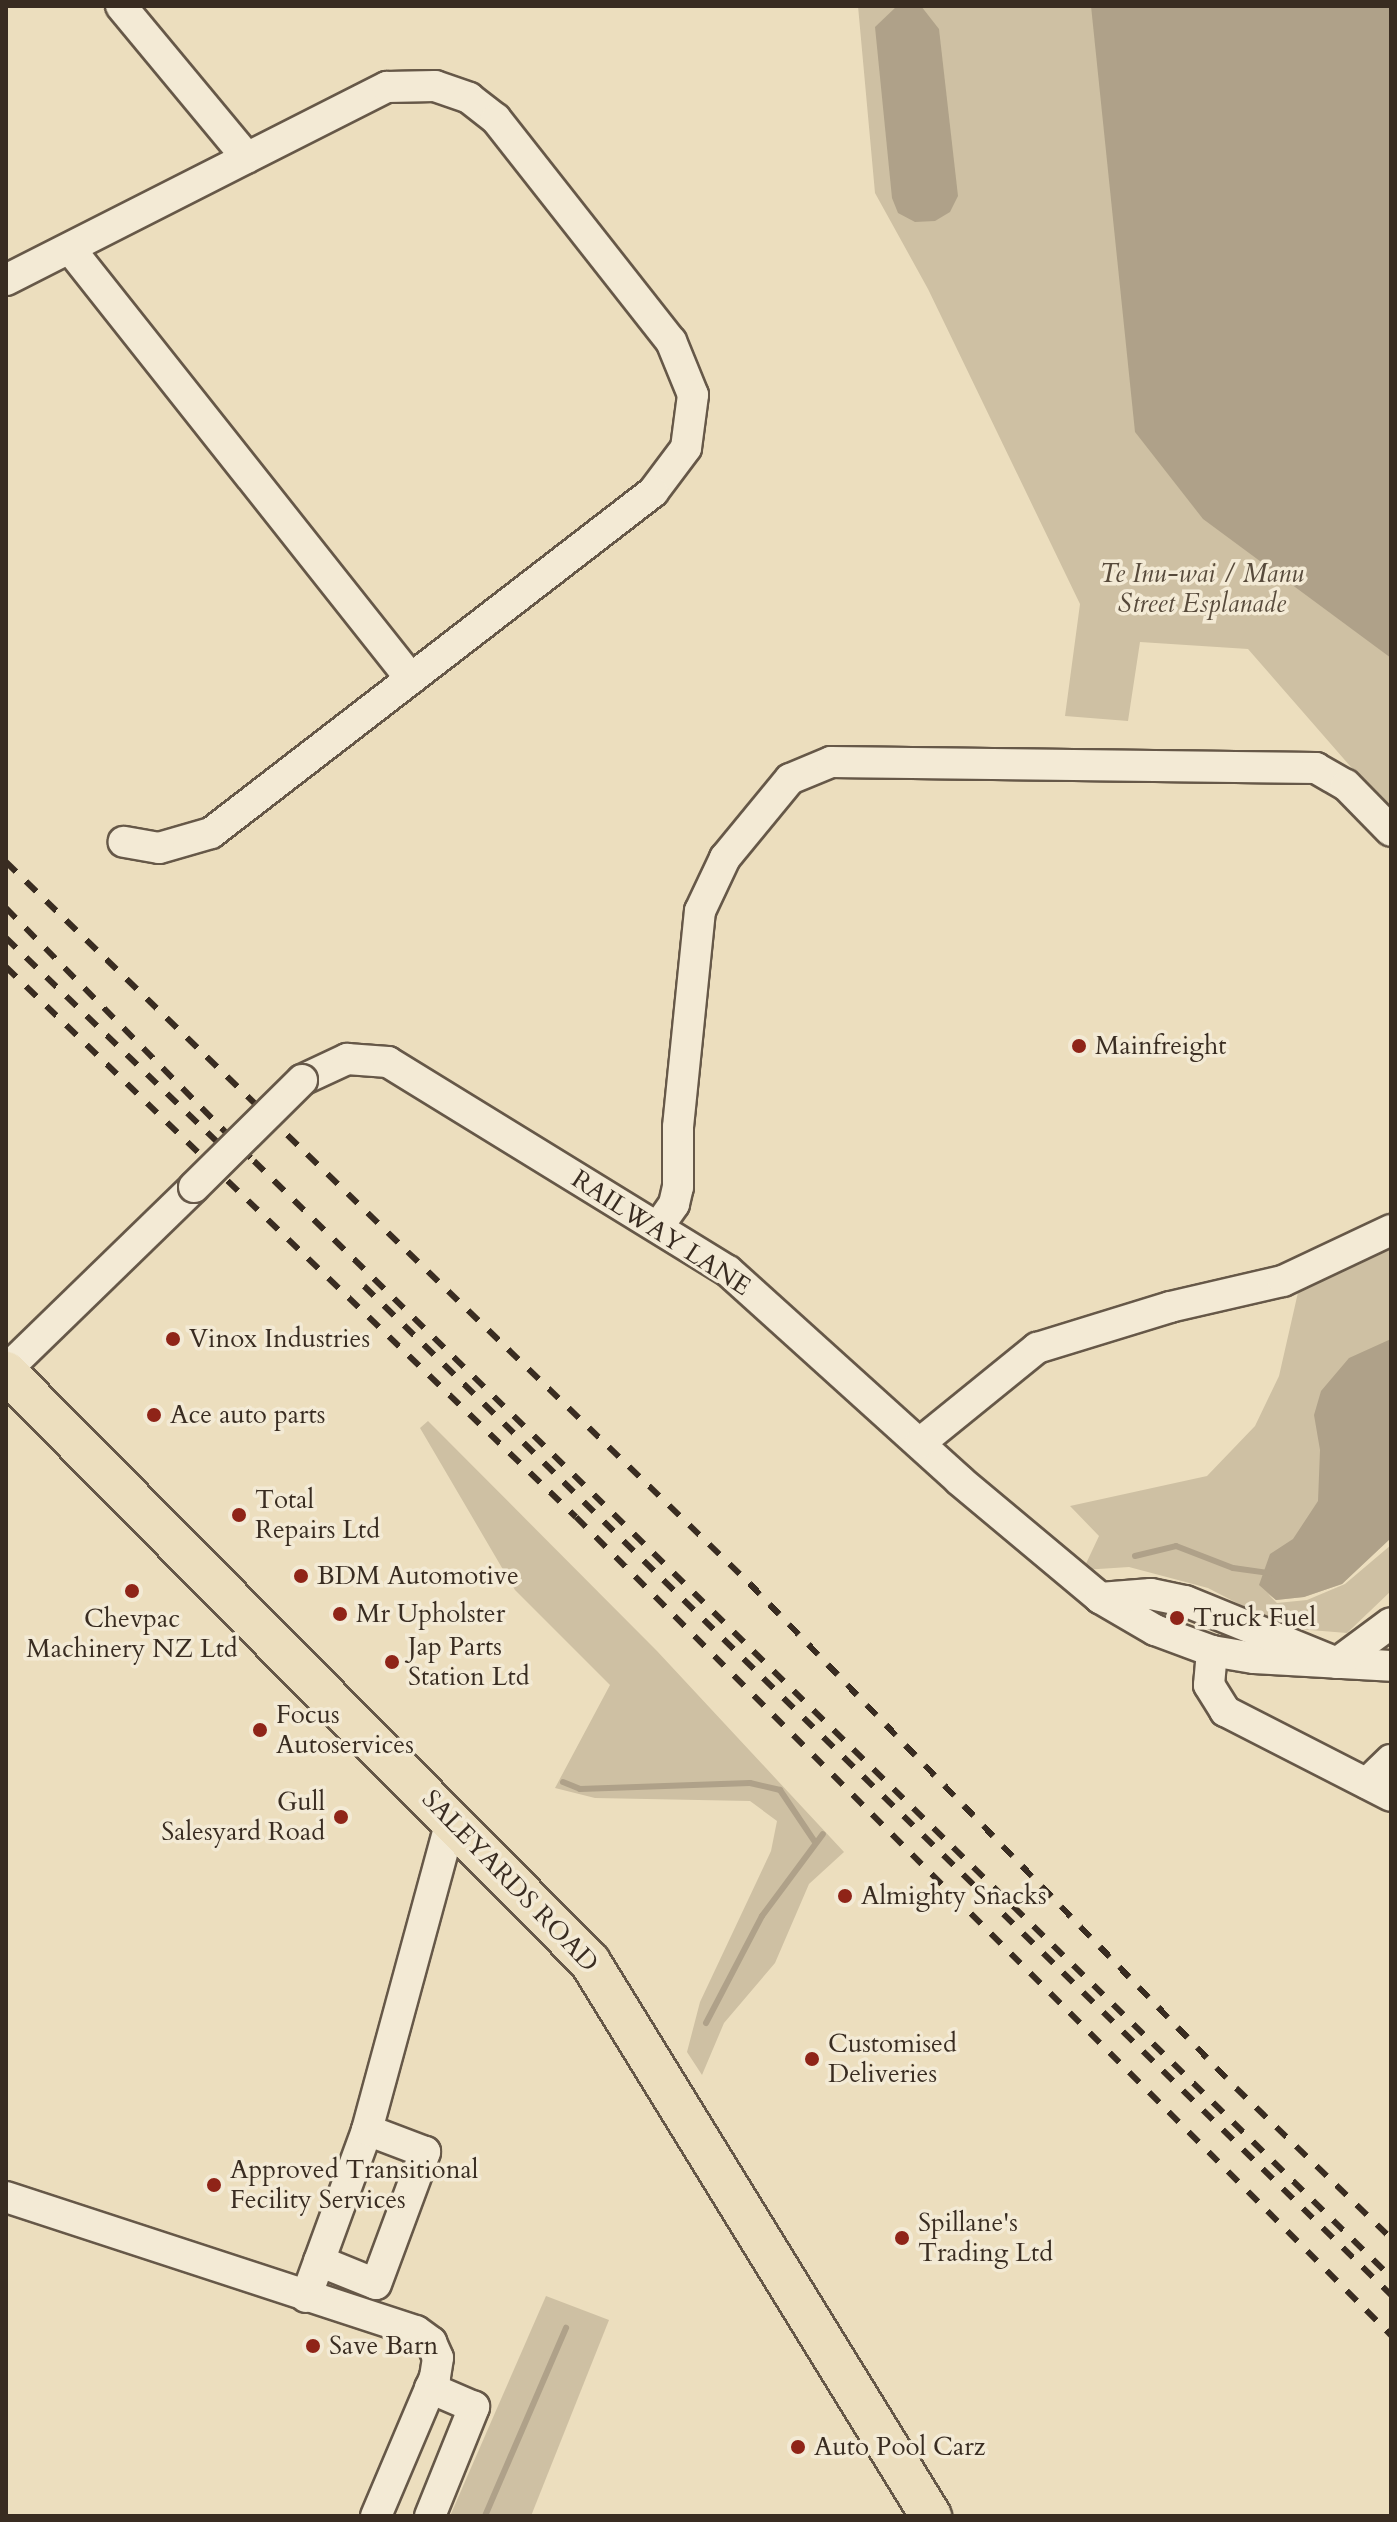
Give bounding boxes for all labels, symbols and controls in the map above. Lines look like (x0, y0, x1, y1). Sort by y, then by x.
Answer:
park label: Te Inu-wai / Manu Street Esplanade (1100, 558, 1304, 620)
place label: Mainfreight (1095, 1030, 1226, 1062)
marker: Mainfreight (1070, 1037, 1088, 1055)
street label: RAILWAY LANE (566, 1164, 756, 1302)
place label: Vinox Industries (189, 1323, 370, 1355)
marker: Vinox Industries (164, 1330, 182, 1348)
place label: Ace auto parts (170, 1399, 325, 1431)
marker: Ace auto parts (145, 1406, 163, 1424)
place label: Total Repairs Ltd (255, 1484, 380, 1546)
marker: Total Repairs Ltd (230, 1506, 248, 1524)
place label: BDM Automotive (317, 1560, 519, 1592)
marker: BDM Automotive (292, 1567, 310, 1585)
marker: Chevpac Machinery NZ Ltd (123, 1582, 141, 1600)
place label: Mr Upholster (356, 1598, 505, 1630)
place label: Truck Fuel (1193, 1602, 1316, 1634)
place label: Chevpac Machinery NZ Ltd (26, 1603, 238, 1664)
marker: Mr Upholster (331, 1605, 349, 1623)
marker: Truck Fuel (1168, 1609, 1186, 1627)
place label: Jap Parts Station Ltd (408, 1631, 530, 1692)
marker: Jap Parts Station Ltd (383, 1653, 401, 1671)
place label: Focus Autoservices (276, 1699, 414, 1760)
marker: Focus Autoservices (251, 1721, 269, 1739)
street label: SALEYARDS ROAD (415, 1784, 605, 1978)
place label: Gull Salesyard Road (161, 1786, 325, 1848)
marker: Gull Salesyard Road (332, 1808, 350, 1826)
place label: Almighty Snacks (861, 1880, 1047, 1912)
marker: Almighty Snacks (836, 1887, 854, 1905)
place label: Customised Deliveries (828, 2028, 957, 2090)
marker: Customised Deliveries (803, 2050, 821, 2068)
place label: Approved Transitional Fecility Services (230, 2154, 478, 2216)
marker: Approved Transitional Fecility Services (205, 2176, 223, 2194)
place label: Spillane's Trading Ltd (918, 2207, 1053, 2268)
marker: Spillane's Trading Ltd (893, 2229, 911, 2247)
place label: Save Barn (329, 2330, 438, 2362)
marker: Save Barn (304, 2337, 322, 2355)
place label: Auto Pool Carz (814, 2431, 985, 2463)
marker: Auto Pool Carz (789, 2438, 807, 2456)

